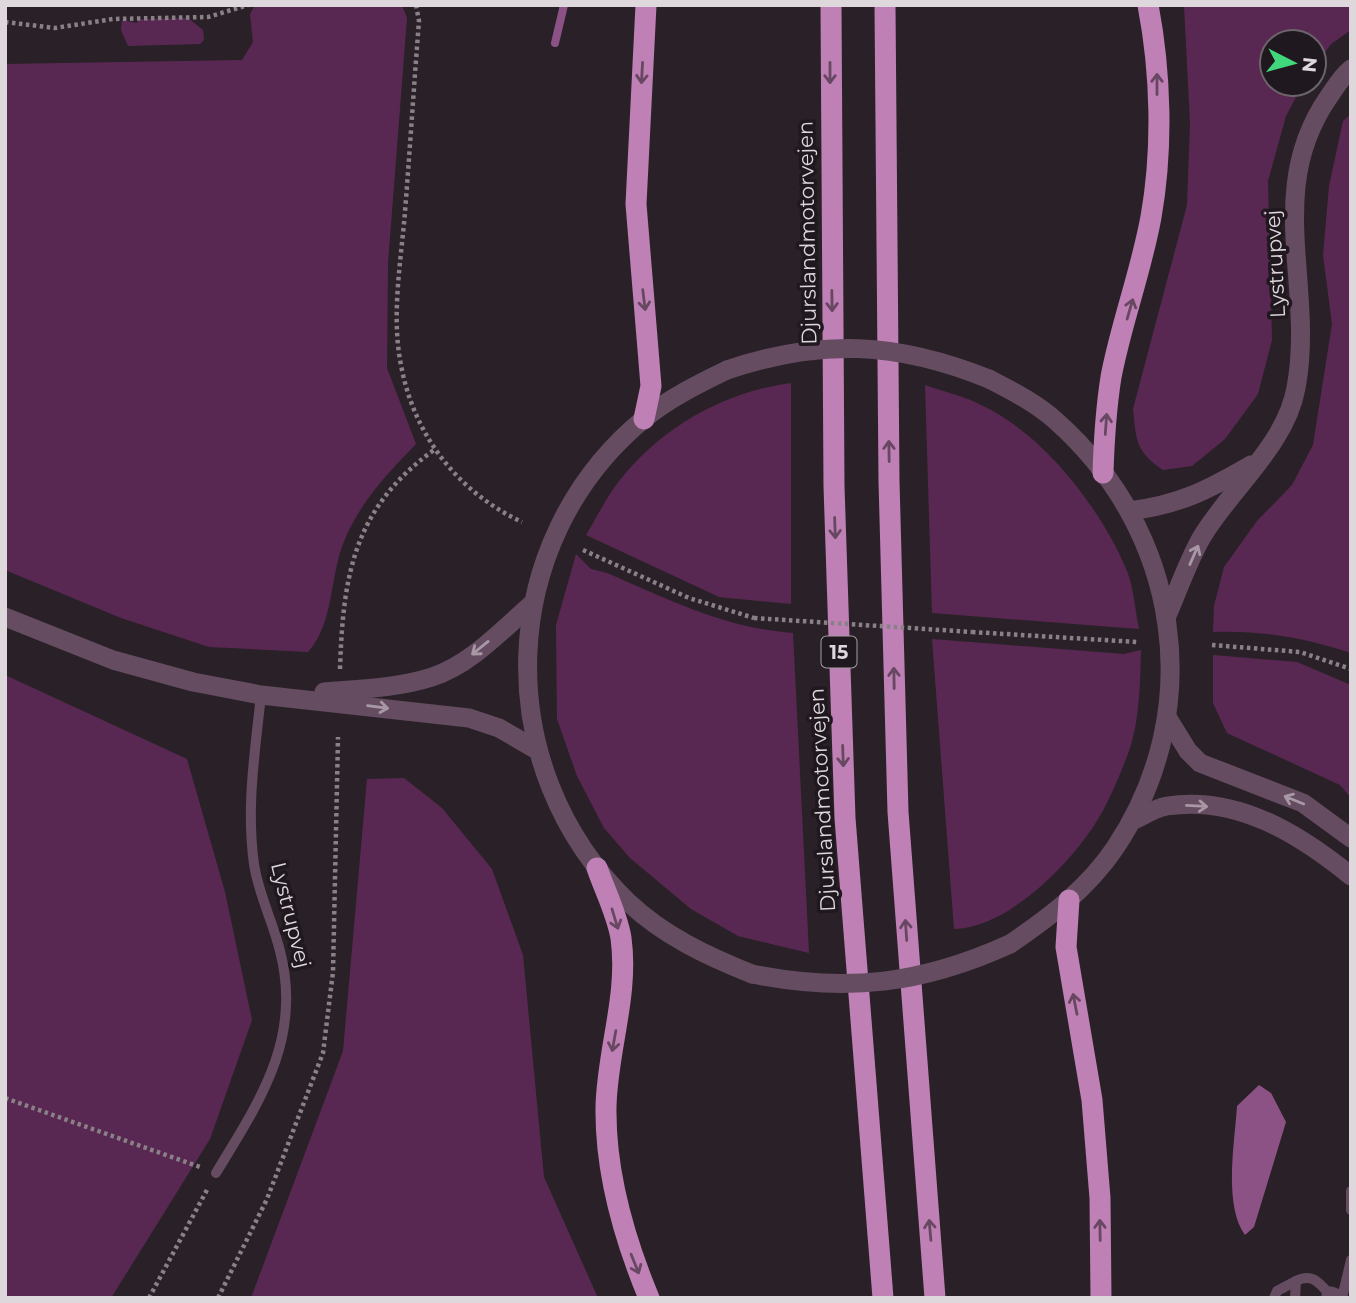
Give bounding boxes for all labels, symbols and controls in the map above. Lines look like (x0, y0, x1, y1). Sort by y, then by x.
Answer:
north arrow (1258, 28, 1328, 98)
text: N (1297, 56, 1322, 74)
one-way arrow (635, 62, 648, 85)
one-way arrow (823, 62, 837, 85)
one-way arrow (1151, 73, 1164, 96)
street label: Djurslandmotorvejen (793, 121, 821, 345)
street label: Lystrupvej (1260, 209, 1290, 319)
one-way arrow (638, 289, 651, 311)
one-way arrow (825, 289, 839, 312)
one-way arrow (1125, 299, 1138, 321)
one-way arrow (1099, 413, 1112, 436)
one-way arrow (882, 439, 896, 462)
one-way arrow (828, 517, 842, 540)
one-way arrow (1188, 545, 1201, 567)
road number: 15 (822, 636, 856, 667)
one-way arrow (471, 640, 489, 656)
one-way arrow (887, 667, 901, 690)
street label: Djurslandmotorvejen (804, 687, 840, 913)
one-way arrow (366, 700, 389, 713)
one-way arrow (836, 744, 849, 767)
one-way arrow (1284, 793, 1306, 806)
one-way arrow (1185, 799, 1208, 812)
street label: Lystrupvej (266, 859, 316, 971)
one-way arrow (610, 908, 623, 930)
one-way arrow (899, 919, 912, 941)
one-way arrow (1067, 993, 1081, 1016)
one-way arrow (607, 1029, 620, 1052)
one-way arrow (1093, 1218, 1107, 1241)
one-way arrow (923, 1219, 936, 1242)
one-way arrow (630, 1253, 643, 1275)

